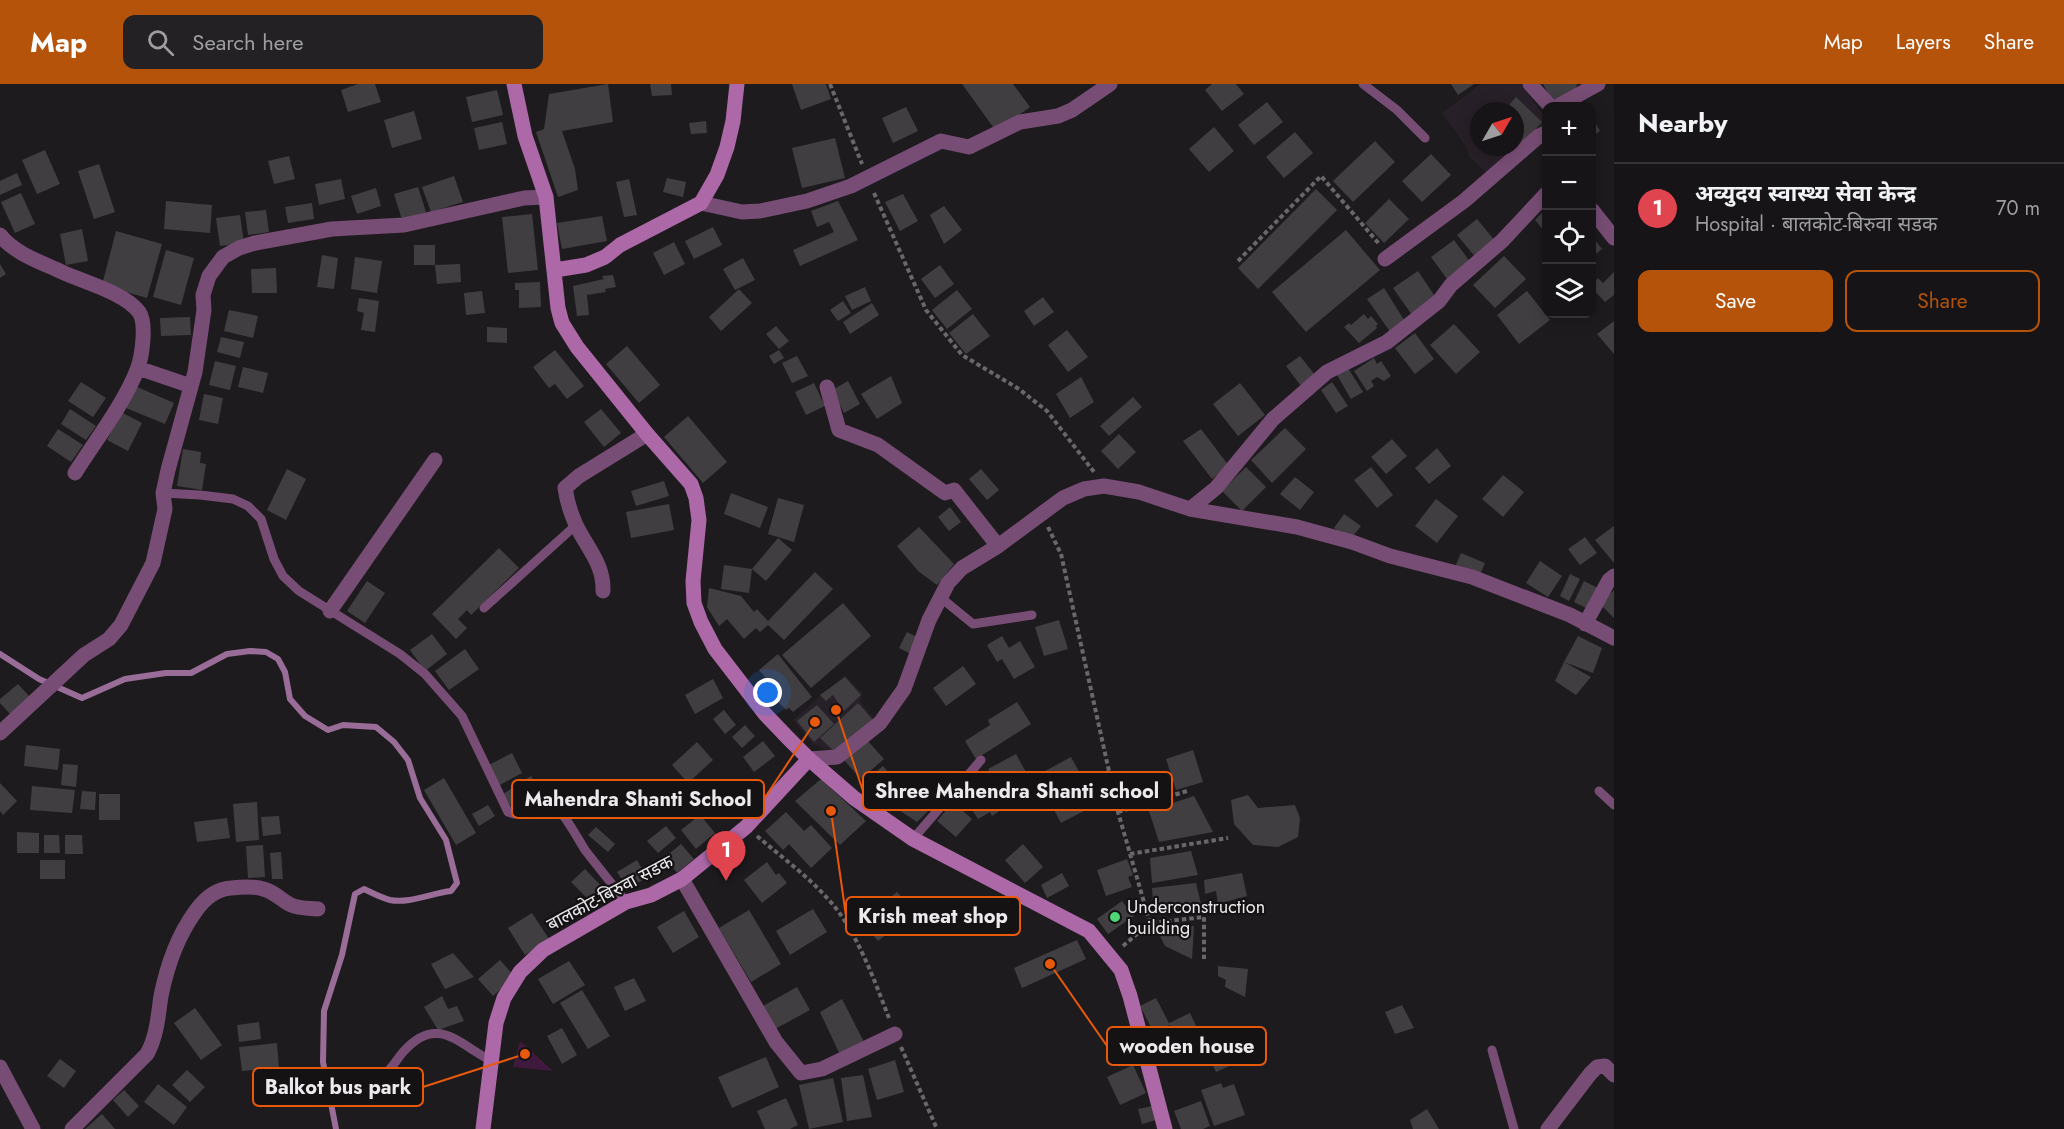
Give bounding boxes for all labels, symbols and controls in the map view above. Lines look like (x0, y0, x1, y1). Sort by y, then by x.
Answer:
search box (123, 15, 543, 69)
text: Map (30, 22, 87, 63)
icon: search (144, 26, 177, 59)
text: Search here (192, 26, 304, 58)
text: Map (1824, 27, 1863, 57)
text: Layers (1896, 27, 1951, 57)
text: Share (1984, 27, 2034, 57)
north arrow (1470, 102, 1524, 156)
map controls (1542, 102, 1596, 318)
button: + (1542, 102, 1596, 156)
text: Nearby (1638, 104, 1727, 142)
button: − (1542, 156, 1596, 210)
text: अव्युदय स्वास्थ्य सेवा केन्द्र (1695, 177, 1916, 209)
text: 1 (1652, 194, 1663, 223)
text: 70 m (1996, 194, 2040, 223)
button: locate (1542, 210, 1596, 264)
text: Hospital · बालकोट-बिरुवा सडक (1695, 210, 1937, 239)
button: layers (1542, 264, 1596, 318)
button: Save (1638, 270, 1833, 332)
button: Share (1845, 270, 2040, 332)
your location (753, 678, 782, 707)
callout: Shree Mahendra Shanti school (863, 772, 1172, 810)
text: Shree Mahendra Shanti school (875, 777, 1159, 806)
callout: Mahendra Shanti School (512, 780, 764, 818)
text: Mahendra Shanti School (524, 785, 752, 814)
pin: 1 (706, 832, 746, 881)
street label: बालकोट-बिरुवा सडक (542, 848, 679, 937)
place label: Underconstruction building (1127, 894, 1265, 941)
callout: Krish meat shop (846, 897, 1020, 935)
text: Krish meat shop (858, 902, 1008, 931)
marker: Underconstruction building (1108, 910, 1122, 924)
callout: wooden house (1107, 1027, 1266, 1065)
text: wooden house (1118, 1032, 1255, 1061)
callout: Balkot bus park (253, 1068, 423, 1106)
text: Balkot bus park (265, 1073, 412, 1102)

